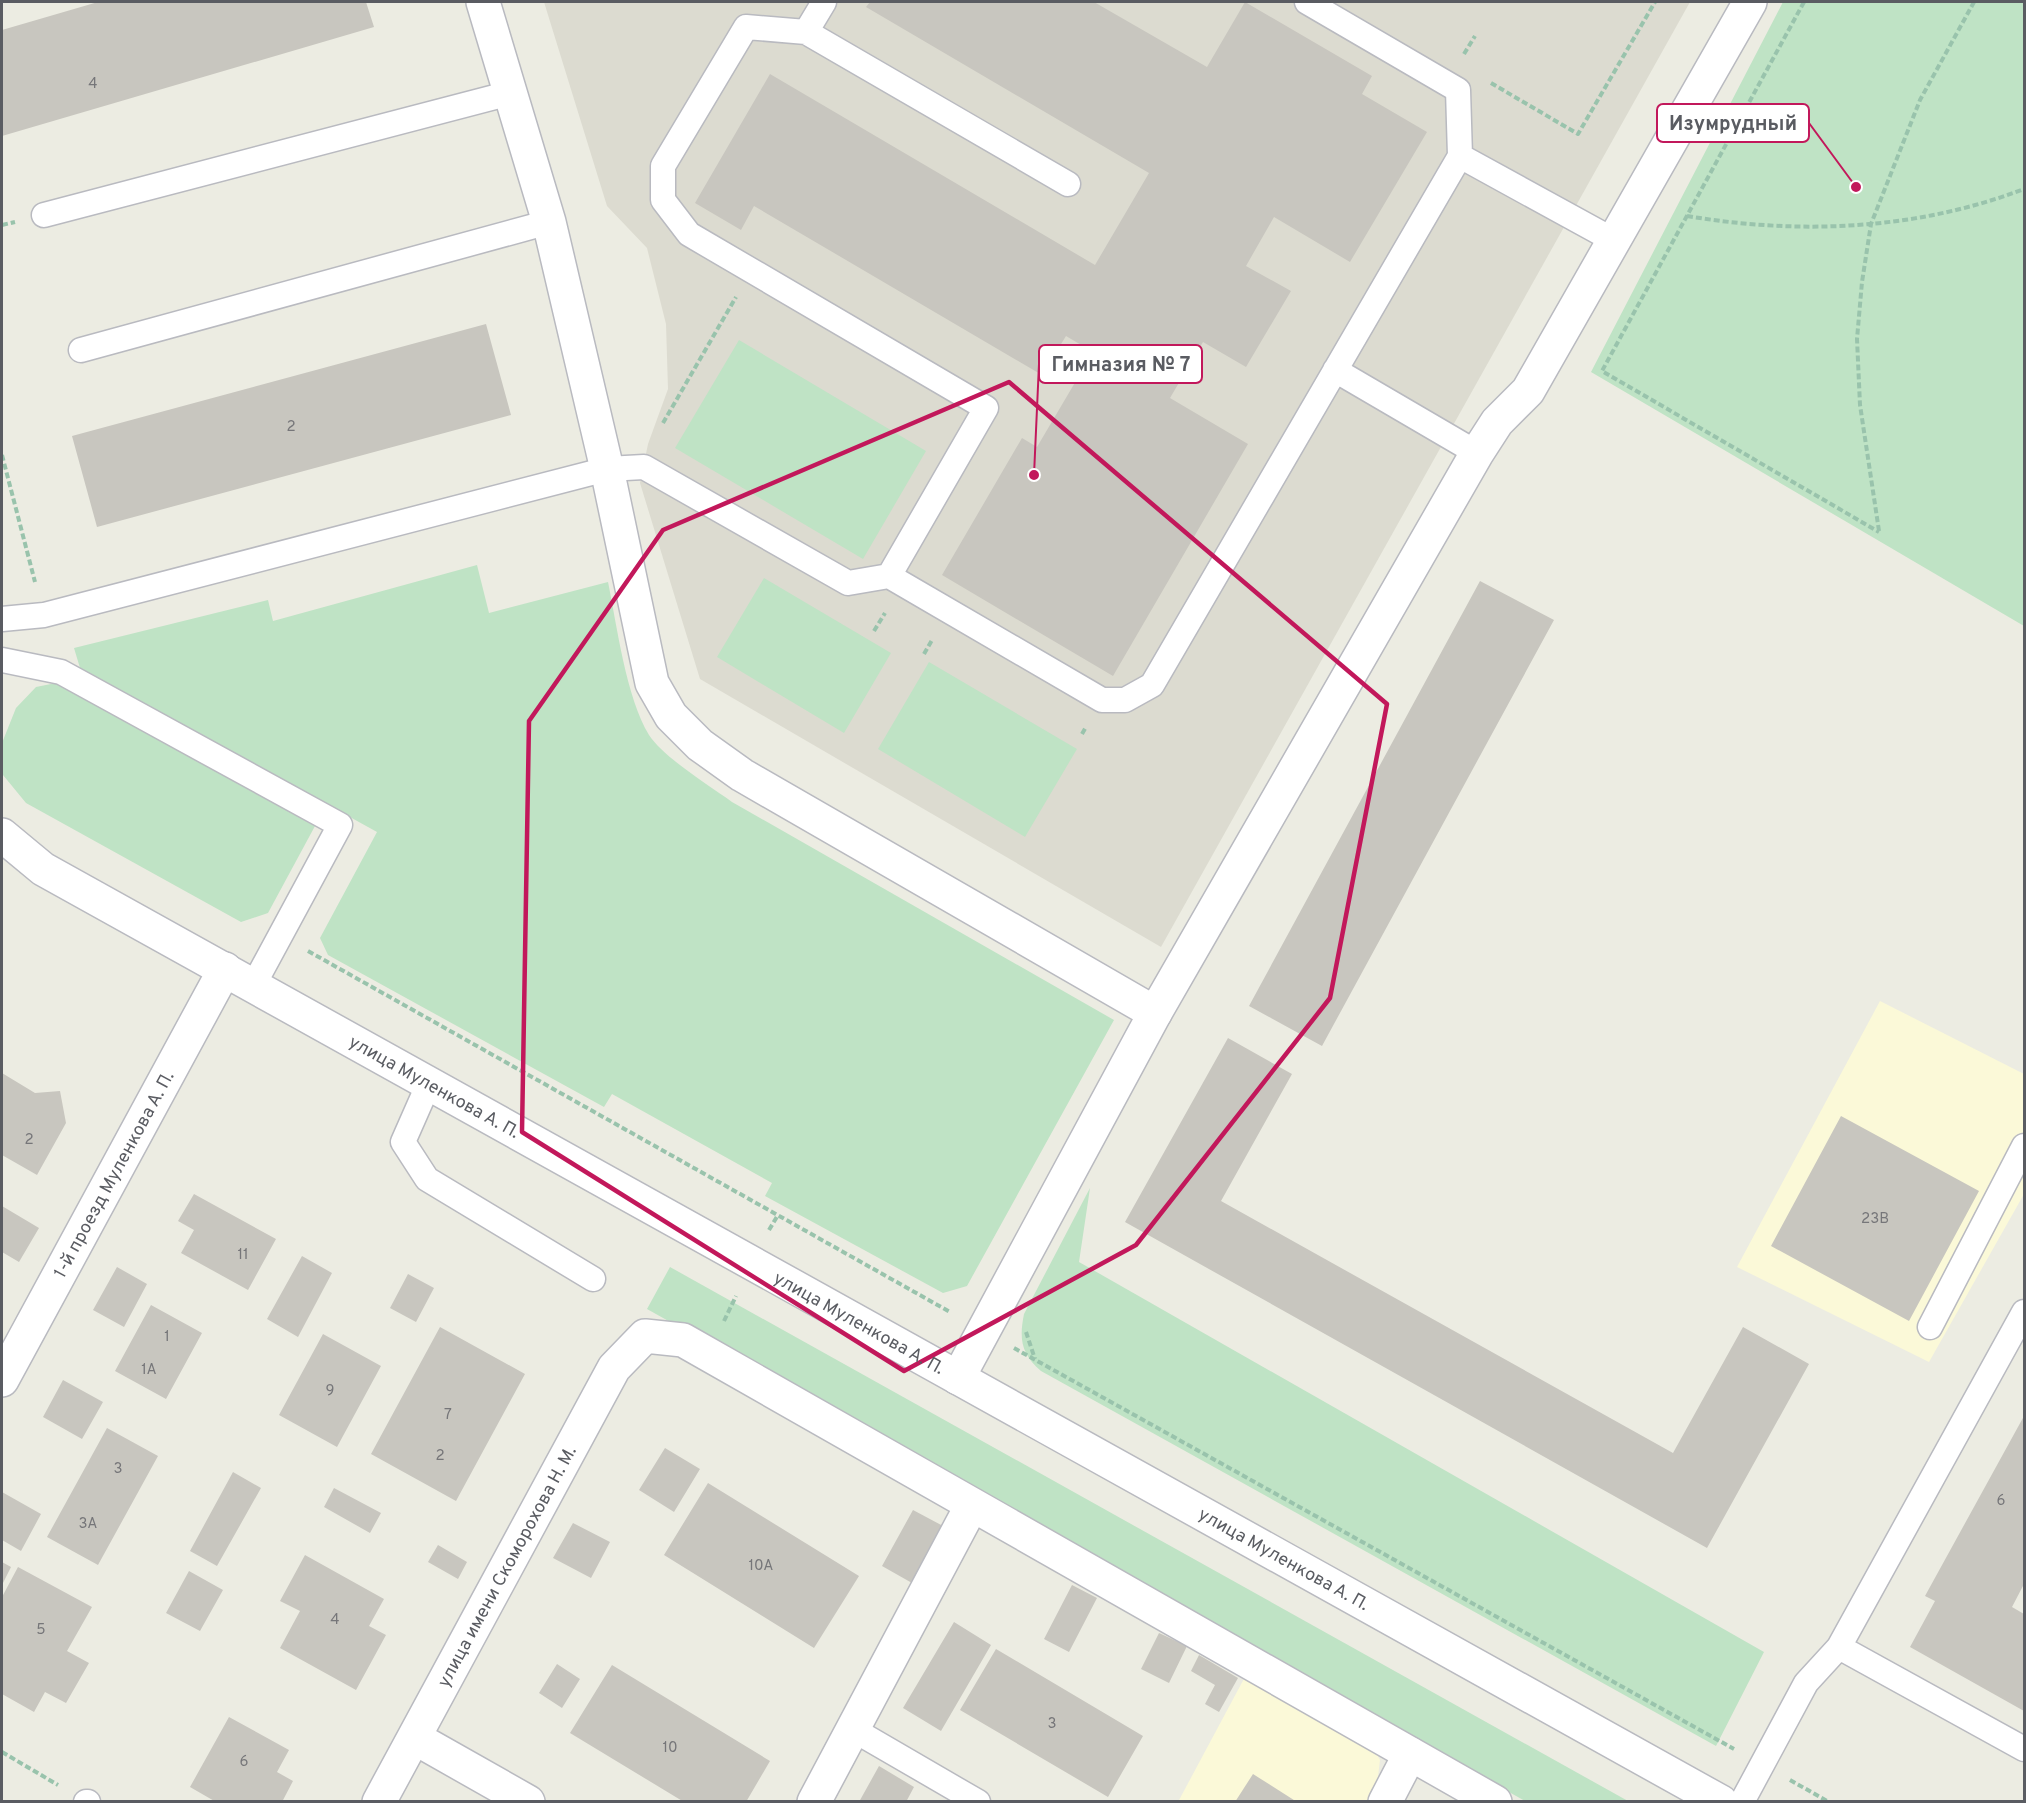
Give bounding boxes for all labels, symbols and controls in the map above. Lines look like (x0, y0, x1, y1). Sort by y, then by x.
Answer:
house number: 4 (88, 75, 98, 94)
callout: Изумрудный (1657, 104, 1809, 142)
text: Изумрудный (1669, 112, 1797, 138)
callout: Гимназия № 7 (1039, 345, 1202, 383)
text: Гимназия № 7 (1051, 353, 1191, 379)
house number: 2 (286, 418, 296, 437)
street label: улица Муленкова А. П. (344, 1031, 523, 1145)
street label: 1-й проезд Муленкова А. П. (49, 1068, 180, 1282)
house number: 2 (24, 1131, 34, 1150)
house number: 23В (1861, 1210, 1889, 1229)
house number: 11 (237, 1246, 249, 1265)
street label: улица Муленкова А. П. (769, 1267, 948, 1381)
house number: 1 (164, 1328, 170, 1347)
house number: 1А (141, 1361, 157, 1380)
house number: 9 (326, 1382, 334, 1401)
house number: 7 (444, 1406, 452, 1425)
street label: улица имени Скоморохова Н. М. (433, 1442, 583, 1692)
house number: 2 (435, 1447, 445, 1466)
house number: 3 (113, 1460, 123, 1479)
house number: 6 (1997, 1492, 2006, 1511)
street label: улица Муленкова А. П. (1194, 1504, 1373, 1617)
house number: 3А (78, 1515, 98, 1534)
house number: 10А (749, 1557, 773, 1576)
house number: 4 (330, 1611, 340, 1630)
house number: 5 (36, 1621, 46, 1640)
house number: 3 (1047, 1715, 1057, 1734)
house number: 10 (662, 1739, 678, 1758)
house number: 6 (240, 1753, 249, 1772)

